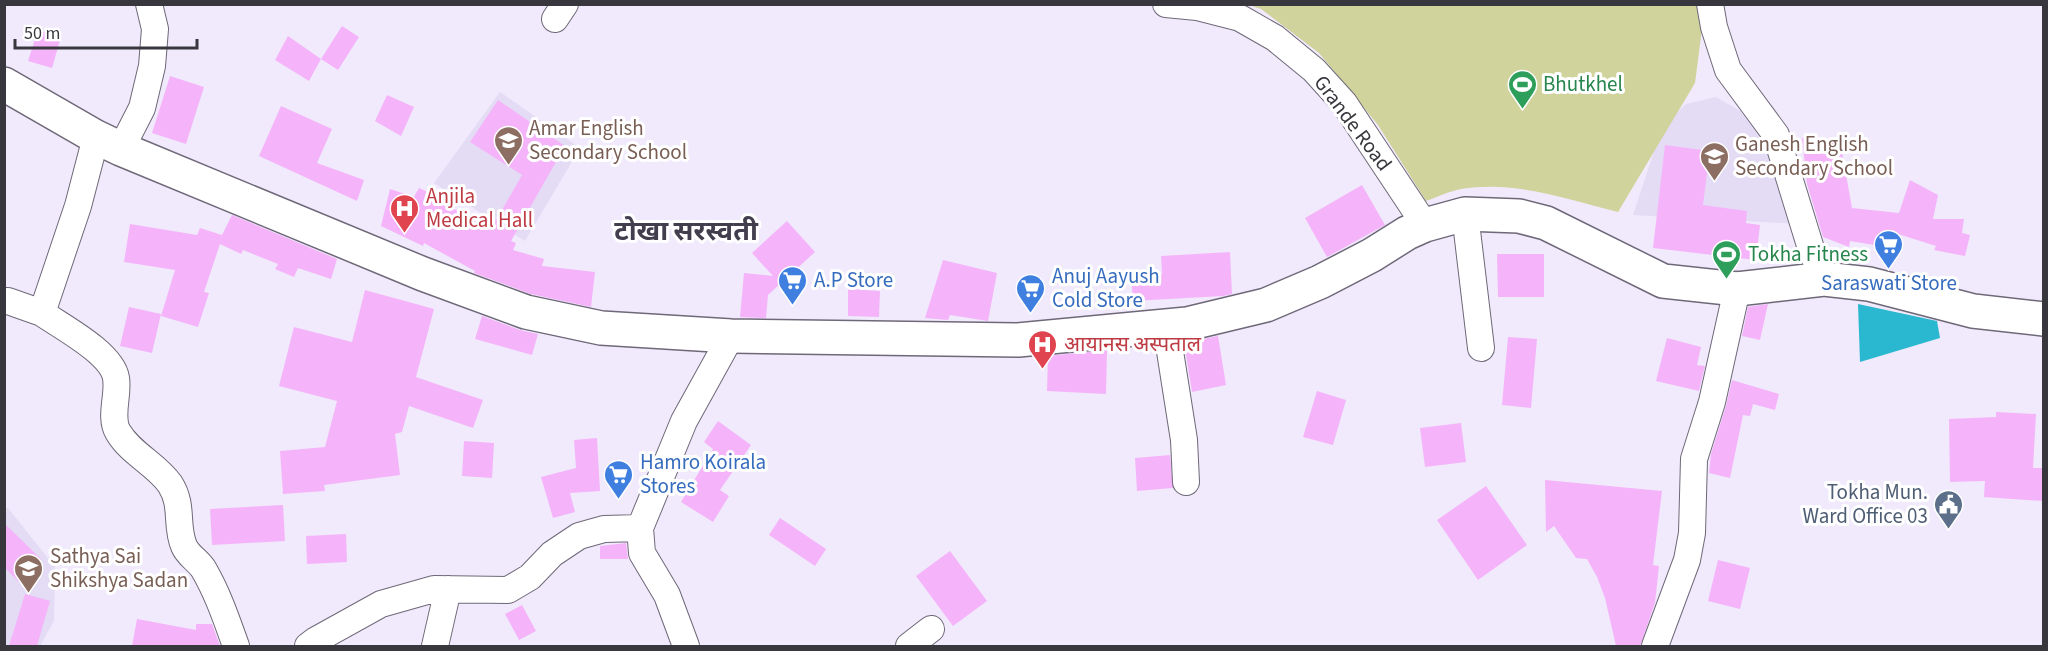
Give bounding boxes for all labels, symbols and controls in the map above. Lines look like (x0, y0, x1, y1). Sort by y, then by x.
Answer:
scale bar (15, 12, 196, 50)
text: 50 m (24, 21, 60, 46)
sports icon: Bhutkhel (1506, 68, 1538, 110)
street label: Grande Road (1307, 69, 1399, 177)
place label: Bhutkhel (1543, 69, 1623, 99)
place label: Amar English Secondary School (529, 113, 687, 167)
school or university icon: Amar English Secondary School (492, 124, 524, 166)
place label: Ganesh English Secondary School (1735, 129, 1893, 183)
school or university icon: Ganesh English Secondary School (1698, 140, 1730, 182)
place label: Anjila Medical Hall (426, 181, 533, 235)
hospital icon: Anjila Medical Hall (389, 192, 421, 234)
district label: टोखा सरस्वती (614, 212, 759, 251)
supermarket icon: Saraswati Store (1873, 228, 1905, 270)
sports icon: Tokha Fitness (1711, 238, 1743, 280)
place label: Tokha Fitness (1748, 239, 1868, 269)
place label: Anuj Aayush Cold Store (1052, 261, 1160, 315)
supermarket icon: A.P Store (777, 264, 809, 306)
place label: A.P Store (814, 265, 893, 295)
place label: Saraswati Store (1821, 268, 1957, 298)
supermarket icon: Anuj Aayush Cold Store (1015, 272, 1047, 314)
hospital icon: आयानस अस्पताल (1027, 328, 1059, 370)
place label: आयानस अस्पताल (1064, 329, 1202, 359)
place label: Hamro Koirala Stores (640, 447, 766, 501)
supermarket icon: Hamro Koirala Stores (603, 458, 635, 500)
place label: Tokha Mun. Ward Office 03 (1802, 477, 1928, 531)
public building icon: Tokha Mun. Ward Office 03 (1933, 488, 1965, 530)
place label: Sathya Sai Shikshya Sadan (50, 541, 188, 595)
school or university icon: Sathya Sai Shikshya Sadan (13, 552, 45, 594)

